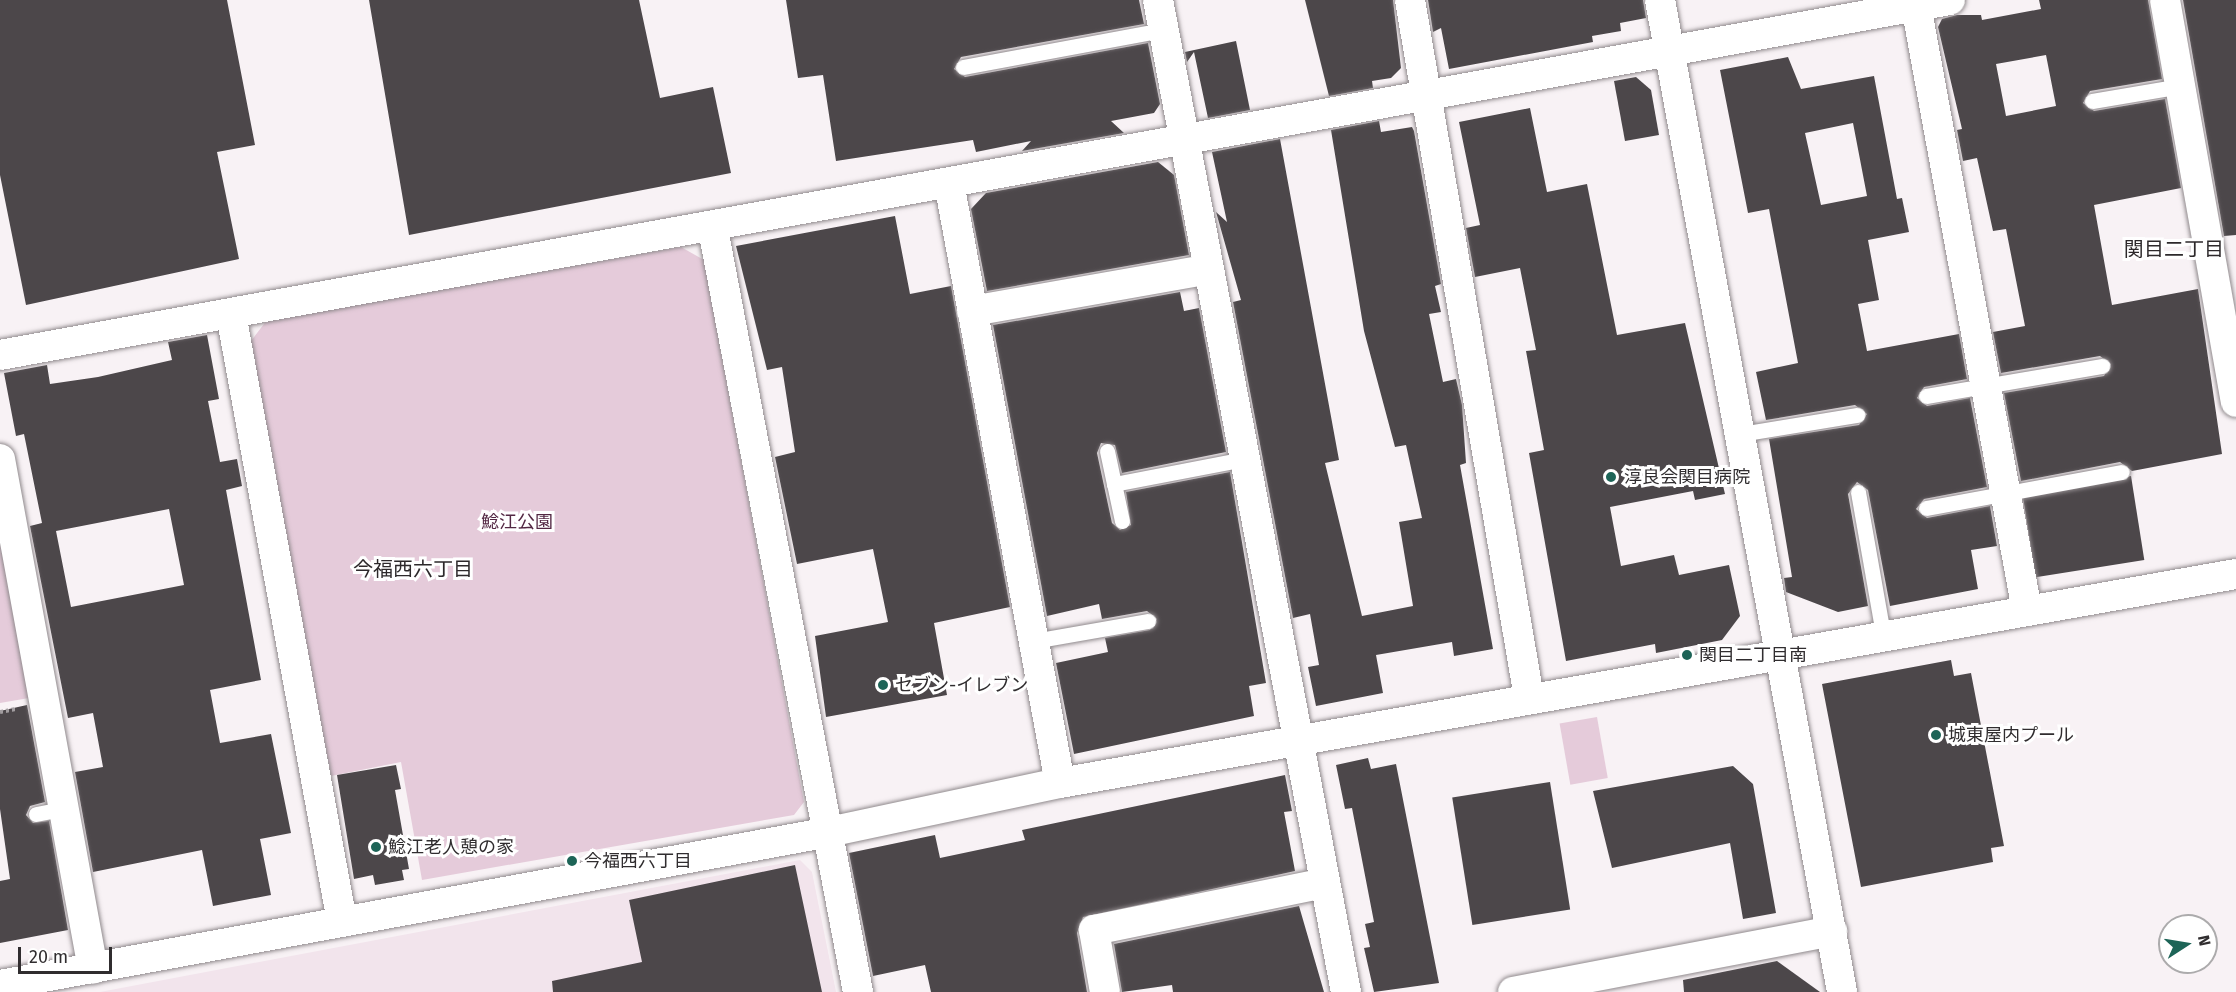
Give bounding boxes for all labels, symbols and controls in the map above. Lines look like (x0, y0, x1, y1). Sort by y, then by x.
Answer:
district label: 関目二丁目 (2124, 237, 2224, 261)
place label: 淳良会関目病院 (1624, 466, 1750, 488)
marker: 淳良会関目病院 (1602, 468, 1620, 486)
park label: 鯰江公園 (481, 511, 553, 533)
district label: 今福西六丁目 (353, 557, 473, 581)
place label: 関目二丁目南 (1699, 644, 1807, 666)
marker: 関目二丁目南 (1680, 648, 1694, 662)
place label: セブン-イレブン (895, 674, 1028, 696)
marker: セブン-イレブン (876, 678, 890, 692)
place label: 城東屋内プール (1948, 724, 2074, 746)
marker: 城東屋内プール (1929, 728, 1943, 742)
place label: 鯰江老人憩の家 (388, 836, 514, 858)
marker: 鯰江老人憩の家 (369, 840, 383, 854)
place label: 今福西六丁目 (584, 850, 692, 872)
marker: 今福西六丁目 (565, 854, 579, 868)
north arrow (2158, 914, 2218, 974)
text: N (2194, 933, 2215, 948)
scale bar (21, 935, 116, 973)
text: 20 m (29, 946, 68, 968)

